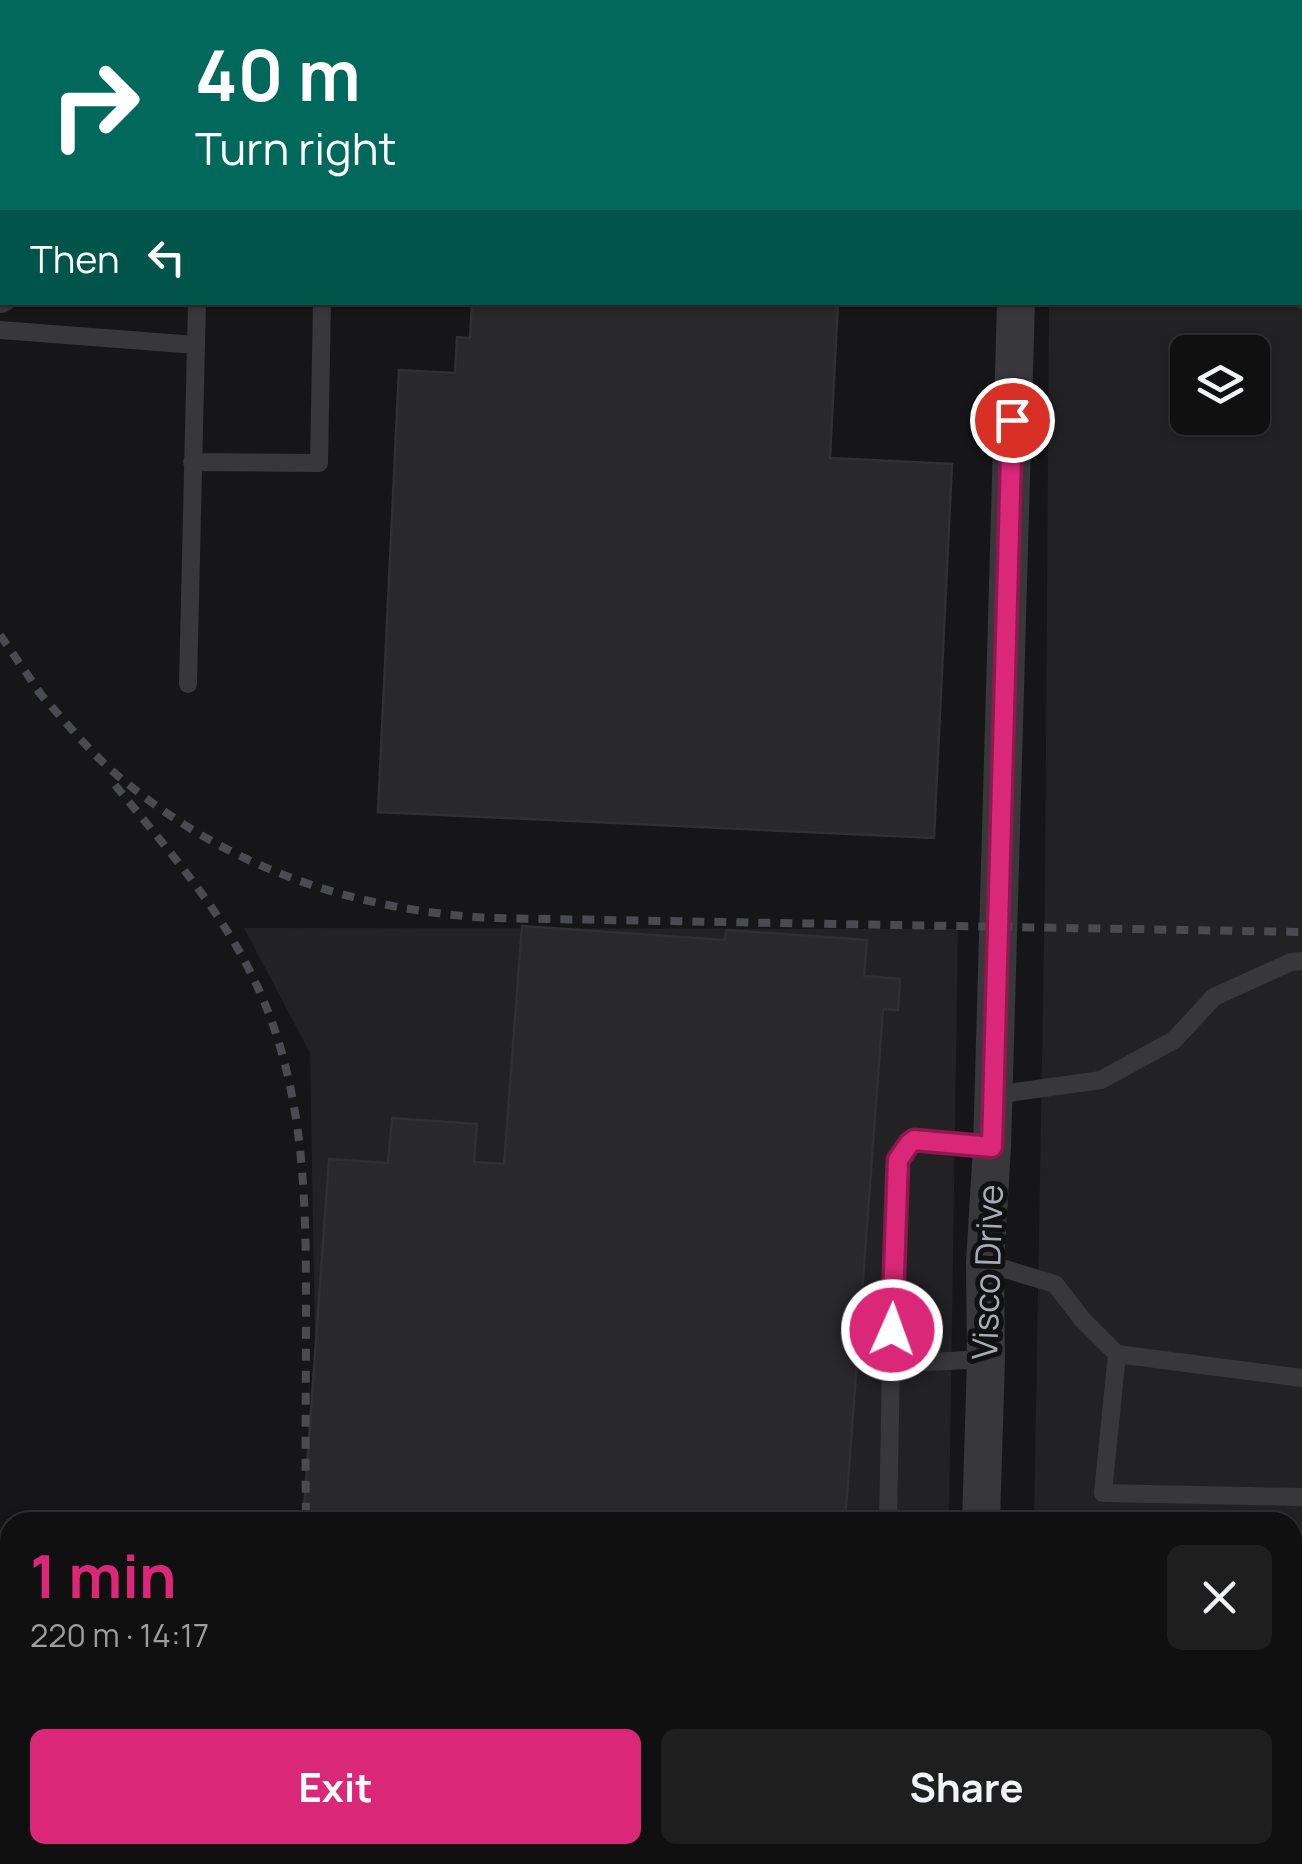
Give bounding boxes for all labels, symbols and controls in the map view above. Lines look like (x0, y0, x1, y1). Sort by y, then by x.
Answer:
text: 40 m (195, 26, 361, 122)
icon: right (30, 40, 160, 170)
text: Turn right (195, 117, 396, 179)
icon: left (139, 230, 194, 285)
text: Then (30, 232, 119, 284)
map controls (1170, 335, 1270, 435)
button: layers (1170, 335, 1270, 435)
pin (970, 378, 1055, 463)
icon: arrive (985, 393, 1040, 448)
street label: Visco Drive (960, 1184, 1014, 1360)
position arrow (840, 1278, 944, 1382)
text: 1 min (30, 1534, 177, 1616)
button: close (1167, 1545, 1272, 1650)
text: 220 m · 14:17 (30, 1613, 209, 1657)
button: Exit (30, 1729, 641, 1844)
button: Share (661, 1729, 1272, 1844)

